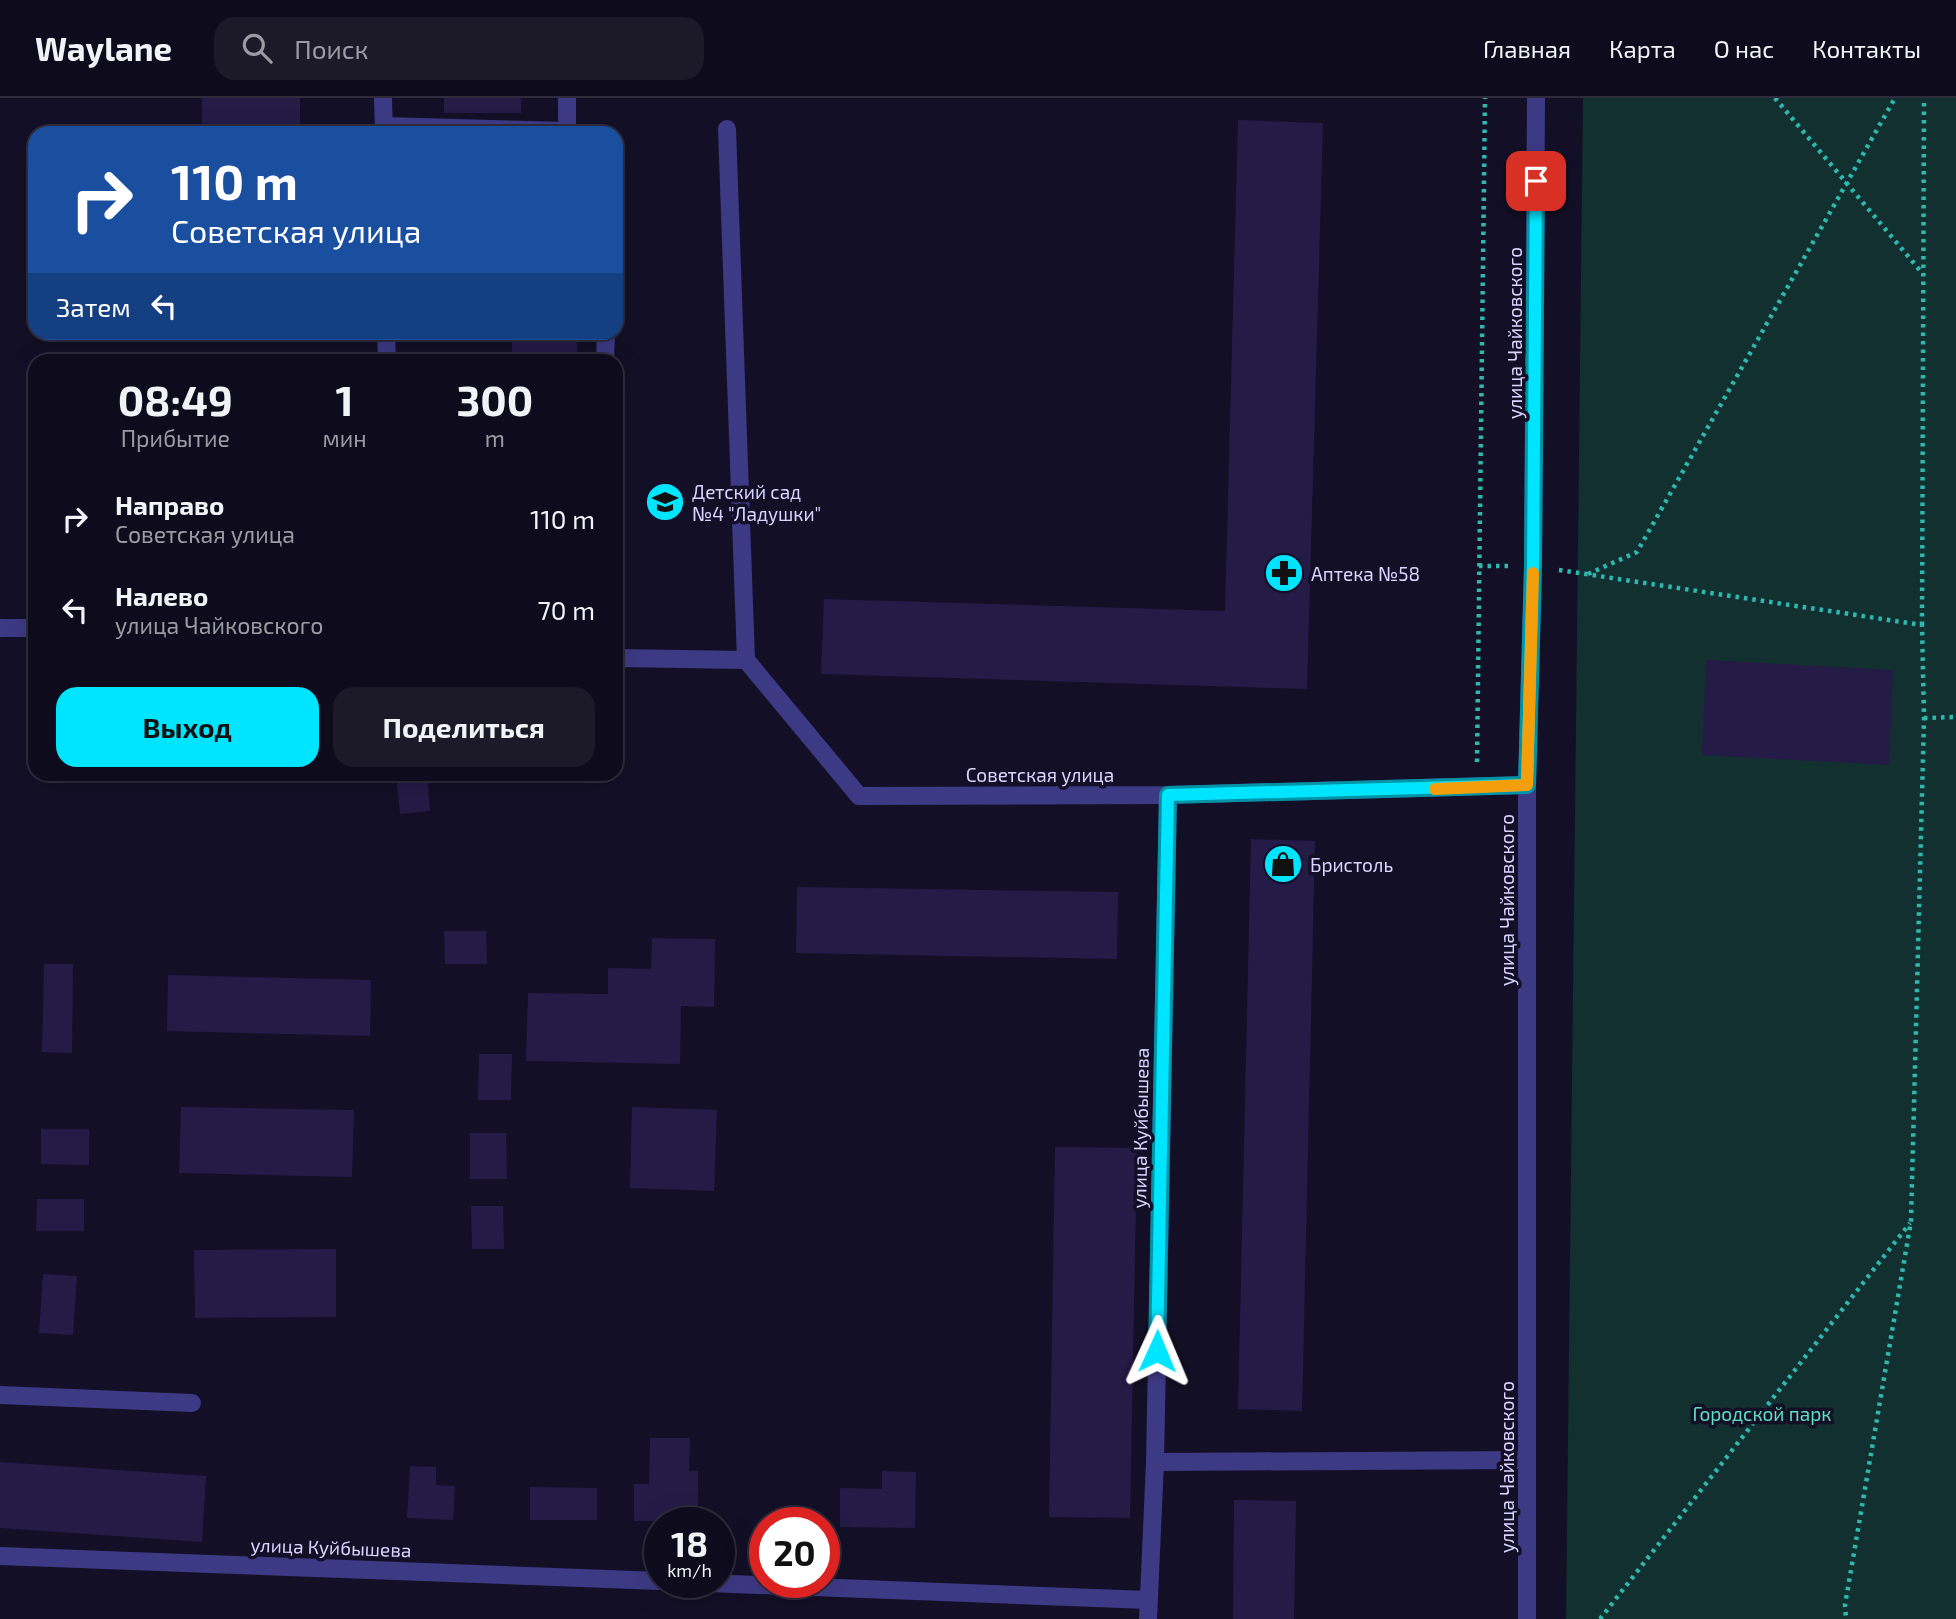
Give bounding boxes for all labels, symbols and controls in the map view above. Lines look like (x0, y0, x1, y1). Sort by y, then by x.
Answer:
search box (214, 17, 704, 80)
text: Waylane (35, 28, 172, 68)
icon: search (238, 29, 276, 67)
text: Поиск (294, 33, 368, 64)
text: Главная (1483, 34, 1571, 63)
text: Карта (1609, 34, 1676, 63)
text: О нас (1714, 34, 1774, 63)
text: Контакты (1812, 34, 1921, 63)
text: 110 m (171, 151, 298, 210)
pin (1506, 151, 1566, 211)
icon: right (56, 154, 147, 245)
icon: arrive (1517, 162, 1555, 200)
text: Советская улица (171, 211, 421, 249)
street label: улица Чайковского (1503, 247, 1527, 419)
icon: left (145, 287, 183, 325)
text: Затем (56, 291, 131, 322)
text: 08:49 (118, 374, 233, 424)
text: 1 (336, 374, 354, 424)
text: 300 (456, 374, 533, 424)
text: Прибытие (121, 424, 230, 452)
text: мин (323, 424, 367, 452)
text: m (485, 424, 505, 452)
place label: Детский сад №4 "Ладушки" (692, 480, 821, 526)
school or university icon: Детский сад №4 "Ладушки" (644, 481, 686, 523)
text: Направо (115, 489, 224, 520)
icon: right (56, 500, 94, 538)
text: 110 m (530, 503, 595, 534)
text: Советская улица (115, 520, 295, 548)
pharmacy icon: Аптека №58 (1263, 552, 1305, 594)
place label: Аптека №58 (1311, 562, 1420, 585)
text: Налево (115, 580, 208, 611)
icon: left (56, 591, 94, 629)
text: 70 m (537, 594, 595, 625)
text: улица Чайковского (115, 611, 323, 639)
button: Выход (56, 687, 319, 767)
button: Поделиться (333, 687, 595, 767)
street label: Советская улица (966, 763, 1114, 787)
street label: улица Чайковского (1495, 814, 1519, 986)
shop icon: Бристоль (1262, 843, 1304, 885)
place label: Бристоль (1310, 853, 1393, 876)
street label: улица Куйбышева (1127, 1047, 1154, 1209)
position arrow (1120, 1314, 1194, 1388)
street label: улица Чайковского (1495, 1381, 1519, 1553)
park label: Городской парк (1693, 1402, 1831, 1425)
speed limit sign: 20 (749, 1507, 840, 1598)
text: 18 (671, 1522, 708, 1564)
street label: улица Куйбышева (250, 1533, 412, 1562)
text: km/h (667, 1559, 712, 1581)

